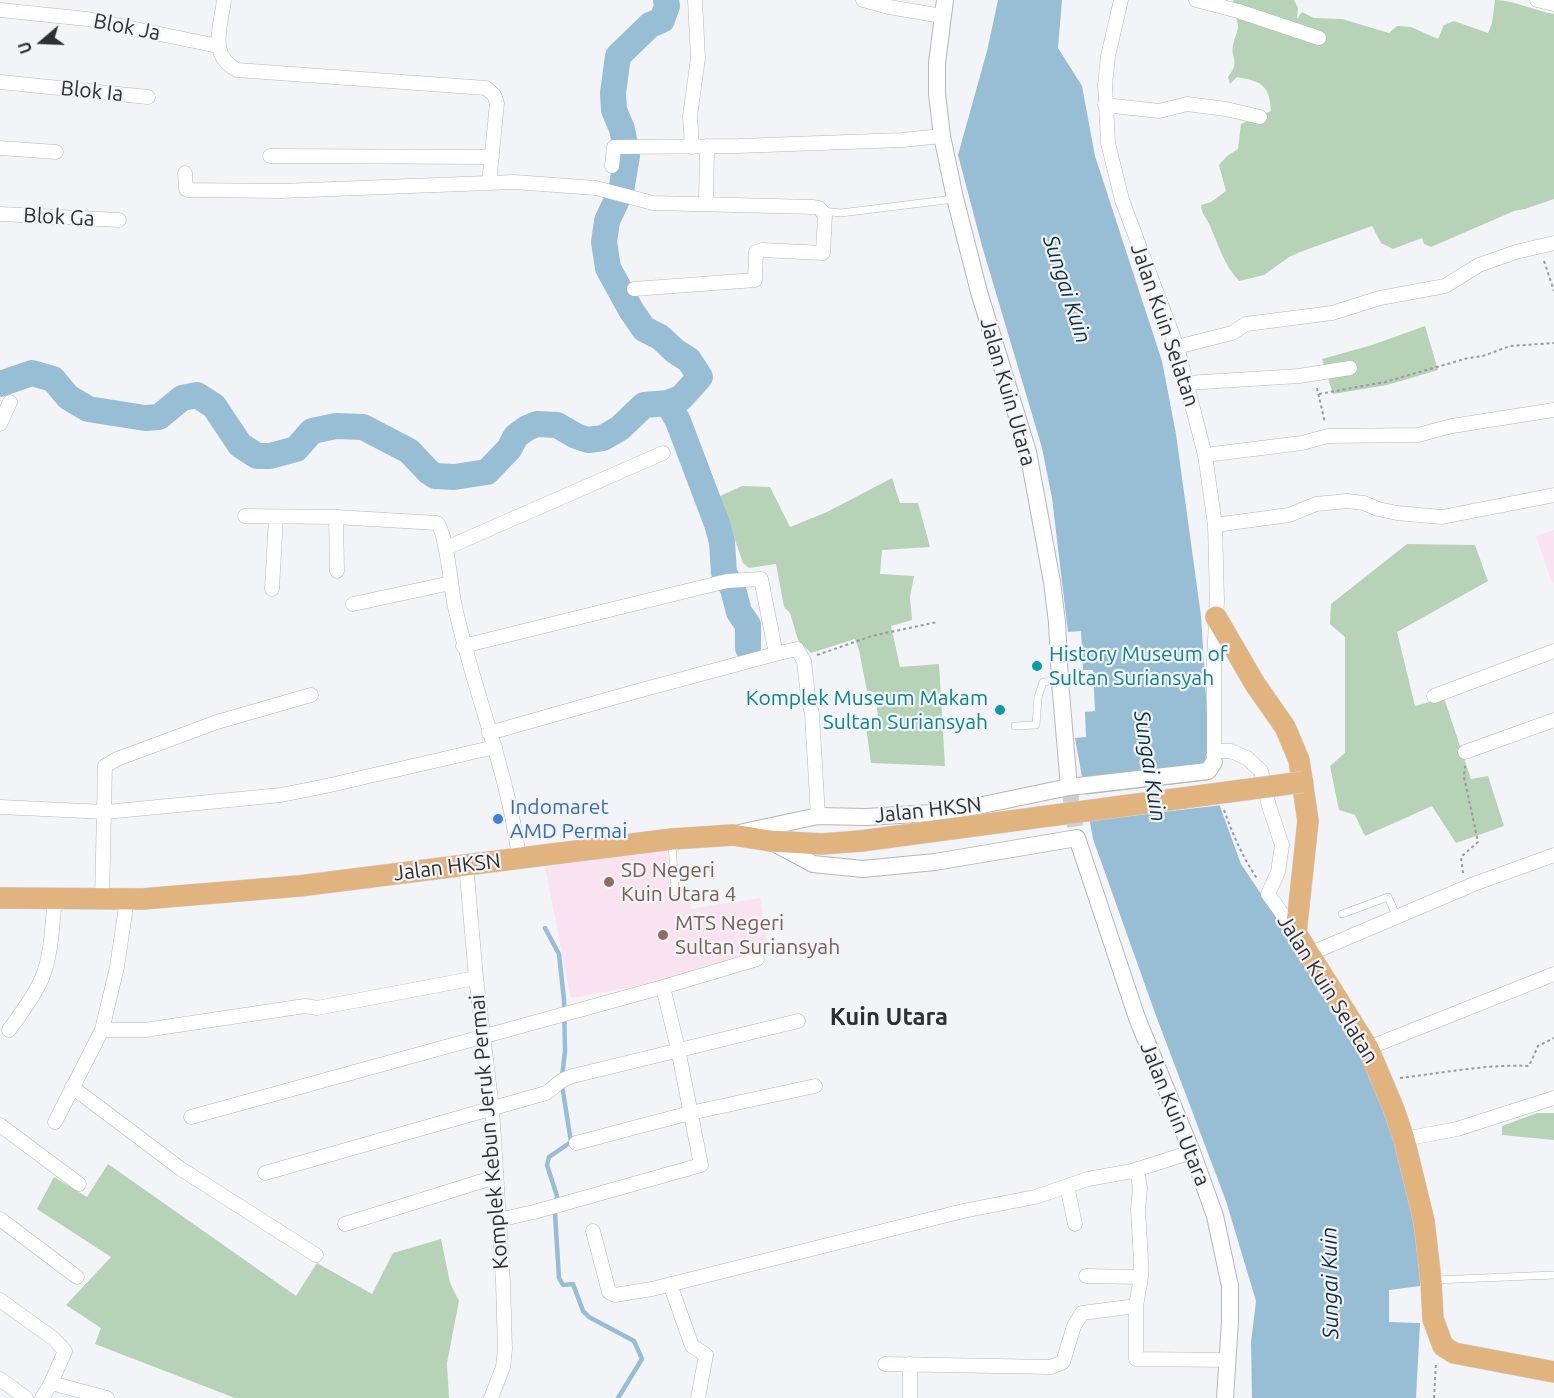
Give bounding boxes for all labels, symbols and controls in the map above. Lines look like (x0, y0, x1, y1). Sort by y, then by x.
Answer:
street label: Blok Ja (91, 8, 163, 46)
north arrow (12, 12, 72, 72)
text: U (15, 40, 35, 56)
street label: Blok Ia (60, 75, 124, 107)
street label: Blok Ga (23, 203, 95, 231)
water label: Sungai Kuin (1037, 232, 1097, 346)
street label: Jalan Kuin Selatan (1125, 240, 1205, 410)
street label: Jalan Kuin Utara (975, 315, 1041, 469)
place label: History Museum of Sultan Suriansyah (1049, 641, 1228, 691)
marker: History Museum of Sultan Suriansyah (1030, 659, 1044, 673)
place label: Komplek Museum Makam Sultan Suriansyah (746, 685, 988, 735)
marker: Komplek Museum Makam Sultan Suriansyah (993, 703, 1007, 717)
water label: Sungai Kuin (1128, 709, 1172, 823)
street label: Jalan HKSN (873, 792, 983, 828)
place label: Indomaret AMD Permai (510, 794, 627, 844)
marker: Indomaret AMD Permai (491, 812, 505, 826)
street label: Jalan HKSN (392, 848, 502, 886)
place label: SD Negeri Kuin Utara 4 (621, 857, 736, 907)
marker: SD Negeri Kuin Utara 4 (602, 875, 616, 889)
place label: MTS Negeri Sultan Suriansyah (675, 910, 840, 960)
street label: Jalan Kuin Selatan (1272, 910, 1384, 1068)
marker: MTS Negeri Sultan Suriansyah (656, 928, 670, 942)
street label: Komplek Kebun Jeruk Permai (464, 993, 514, 1271)
district label: Kuin Utara (830, 1003, 948, 1031)
street label: Jalan Kuin Utara (1135, 1038, 1215, 1190)
water label: Sungai Kuin (1316, 1227, 1344, 1339)

